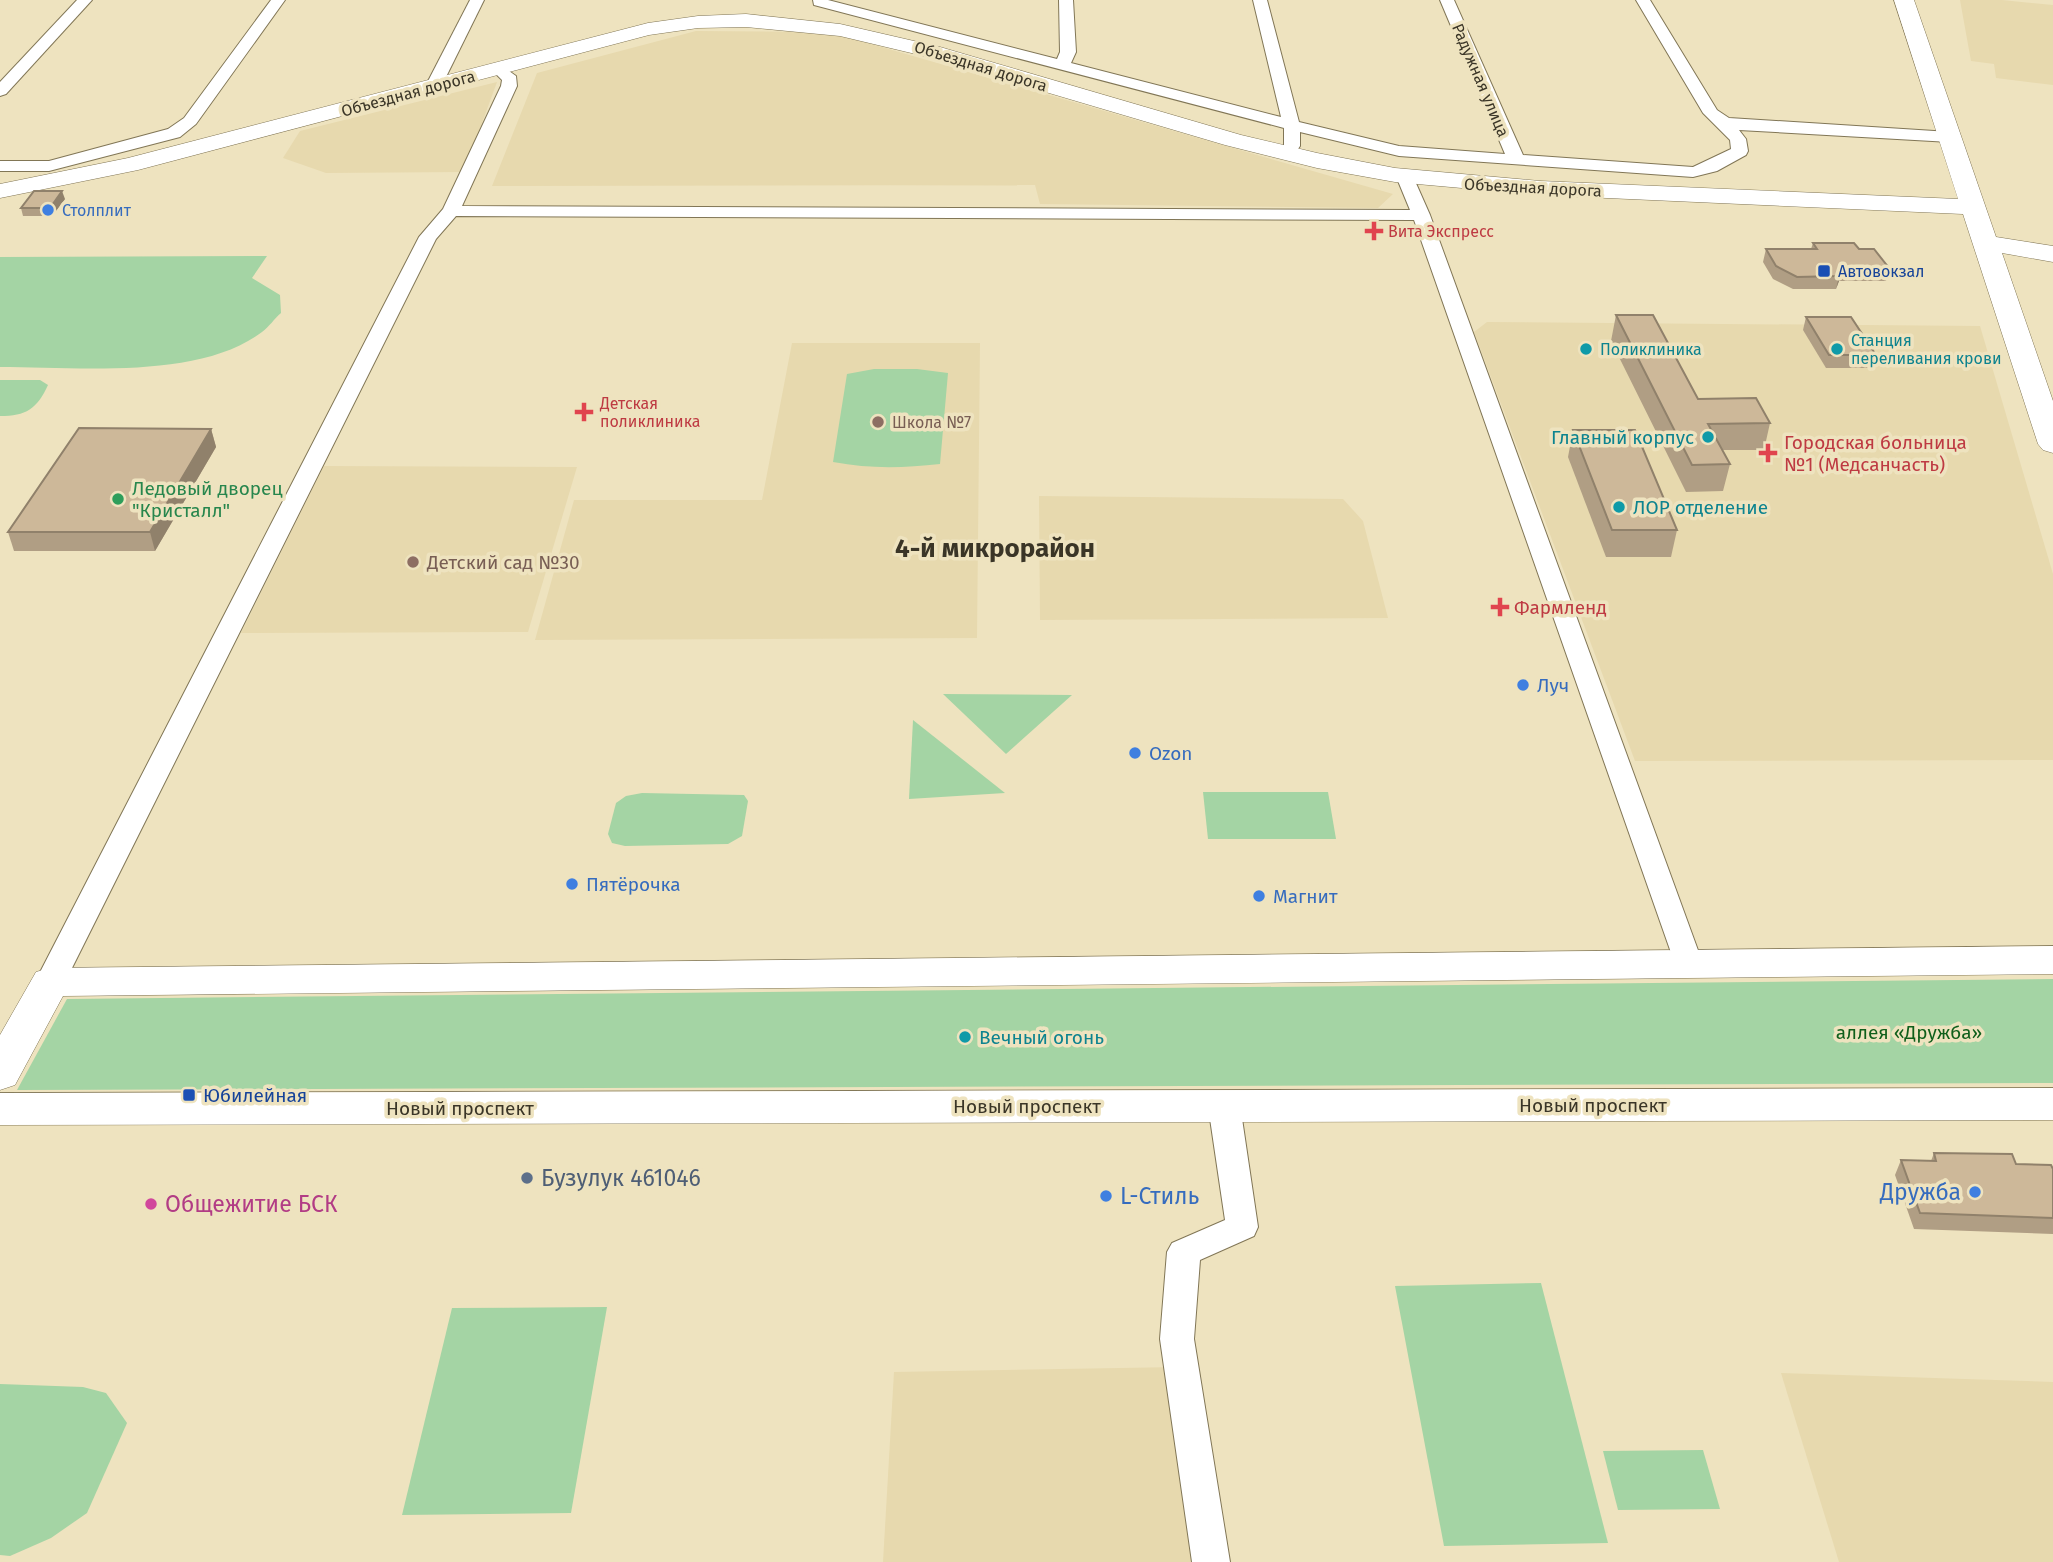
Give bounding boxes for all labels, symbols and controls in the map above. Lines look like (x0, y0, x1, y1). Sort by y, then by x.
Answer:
street label: Радужная улица (1448, 21, 1513, 140)
street label: Объездная дорога (912, 37, 1050, 96)
street label: Объездная дорога (339, 66, 477, 121)
street label: Объездная дорога (1464, 174, 1602, 201)
place label: Столплит (62, 201, 132, 220)
marker: Столплит (40, 202, 56, 218)
place label: Вита Экспресс (1388, 222, 1494, 241)
marker: Вита Экспресс (1366, 223, 1382, 239)
place label: Автовокзал (1838, 262, 1924, 281)
marker: Автовокзал (1816, 263, 1832, 279)
place label: Станция переливания крови (1851, 331, 2002, 368)
place label: Поликлиника (1600, 340, 1702, 359)
marker: Поликлиника (1578, 341, 1594, 357)
marker: Станция переливания крови (1829, 341, 1845, 357)
place label: Детская поликлиника (599, 394, 700, 431)
marker: Детская поликлиника (574, 402, 594, 422)
place label: Школа №7 (892, 413, 971, 432)
marker: Школа №7 (870, 414, 886, 430)
place label: Главный корпус (1551, 426, 1694, 449)
marker: Главный корпус (1700, 429, 1716, 445)
place label: Городская больница №1 (Медсанчасть) (1784, 431, 1967, 476)
marker: Городская больница №1 (Медсанчасть) (1758, 443, 1778, 463)
place label: Ледовый дворец "Кристалл" (132, 477, 283, 522)
marker: Ледовый дворец "Кристалл" (110, 491, 126, 507)
place label: ЛОР отделение (1633, 496, 1768, 519)
marker: ЛОР отделение (1611, 499, 1627, 515)
district label: 4-й микрорайон (895, 533, 1095, 564)
place label: Детский сад №30 (426, 551, 580, 574)
marker: Детский сад №30 (405, 554, 421, 570)
place label: Фармленд (1514, 596, 1607, 619)
marker: Фармленд (1492, 599, 1508, 615)
place label: Луч (1537, 674, 1569, 697)
marker: Луч (1515, 677, 1531, 693)
place label: Ozon (1149, 742, 1192, 765)
marker: Ozon (1127, 745, 1143, 761)
place label: Пятёрочка (586, 873, 681, 896)
marker: Пятёрочка (564, 876, 580, 892)
place label: Магнит (1273, 885, 1338, 908)
marker: Магнит (1251, 888, 1267, 904)
park label: аллея «Дружба» (1836, 1021, 1982, 1044)
place label: Вечный огонь (979, 1026, 1104, 1049)
marker: Вечный огонь (957, 1029, 973, 1045)
place label: Юбилейная (203, 1084, 307, 1107)
marker: Юбилейная (181, 1087, 197, 1103)
street label: Новый проспект (1519, 1094, 1667, 1117)
street label: Новый проспект (953, 1095, 1101, 1118)
street label: Новый проспект (386, 1097, 534, 1120)
place label: Бузулук 461046 (541, 1164, 701, 1192)
marker: Бузулук 461046 (519, 1170, 535, 1186)
place label: Дружба (1879, 1178, 1961, 1206)
place label: L-Стиль (1120, 1182, 1200, 1210)
marker: Дружба (1967, 1184, 1983, 1200)
marker: L-Стиль (1098, 1188, 1114, 1204)
place label: Общежитие БСК (165, 1190, 338, 1218)
marker: Общежитие БСК (143, 1196, 159, 1212)

